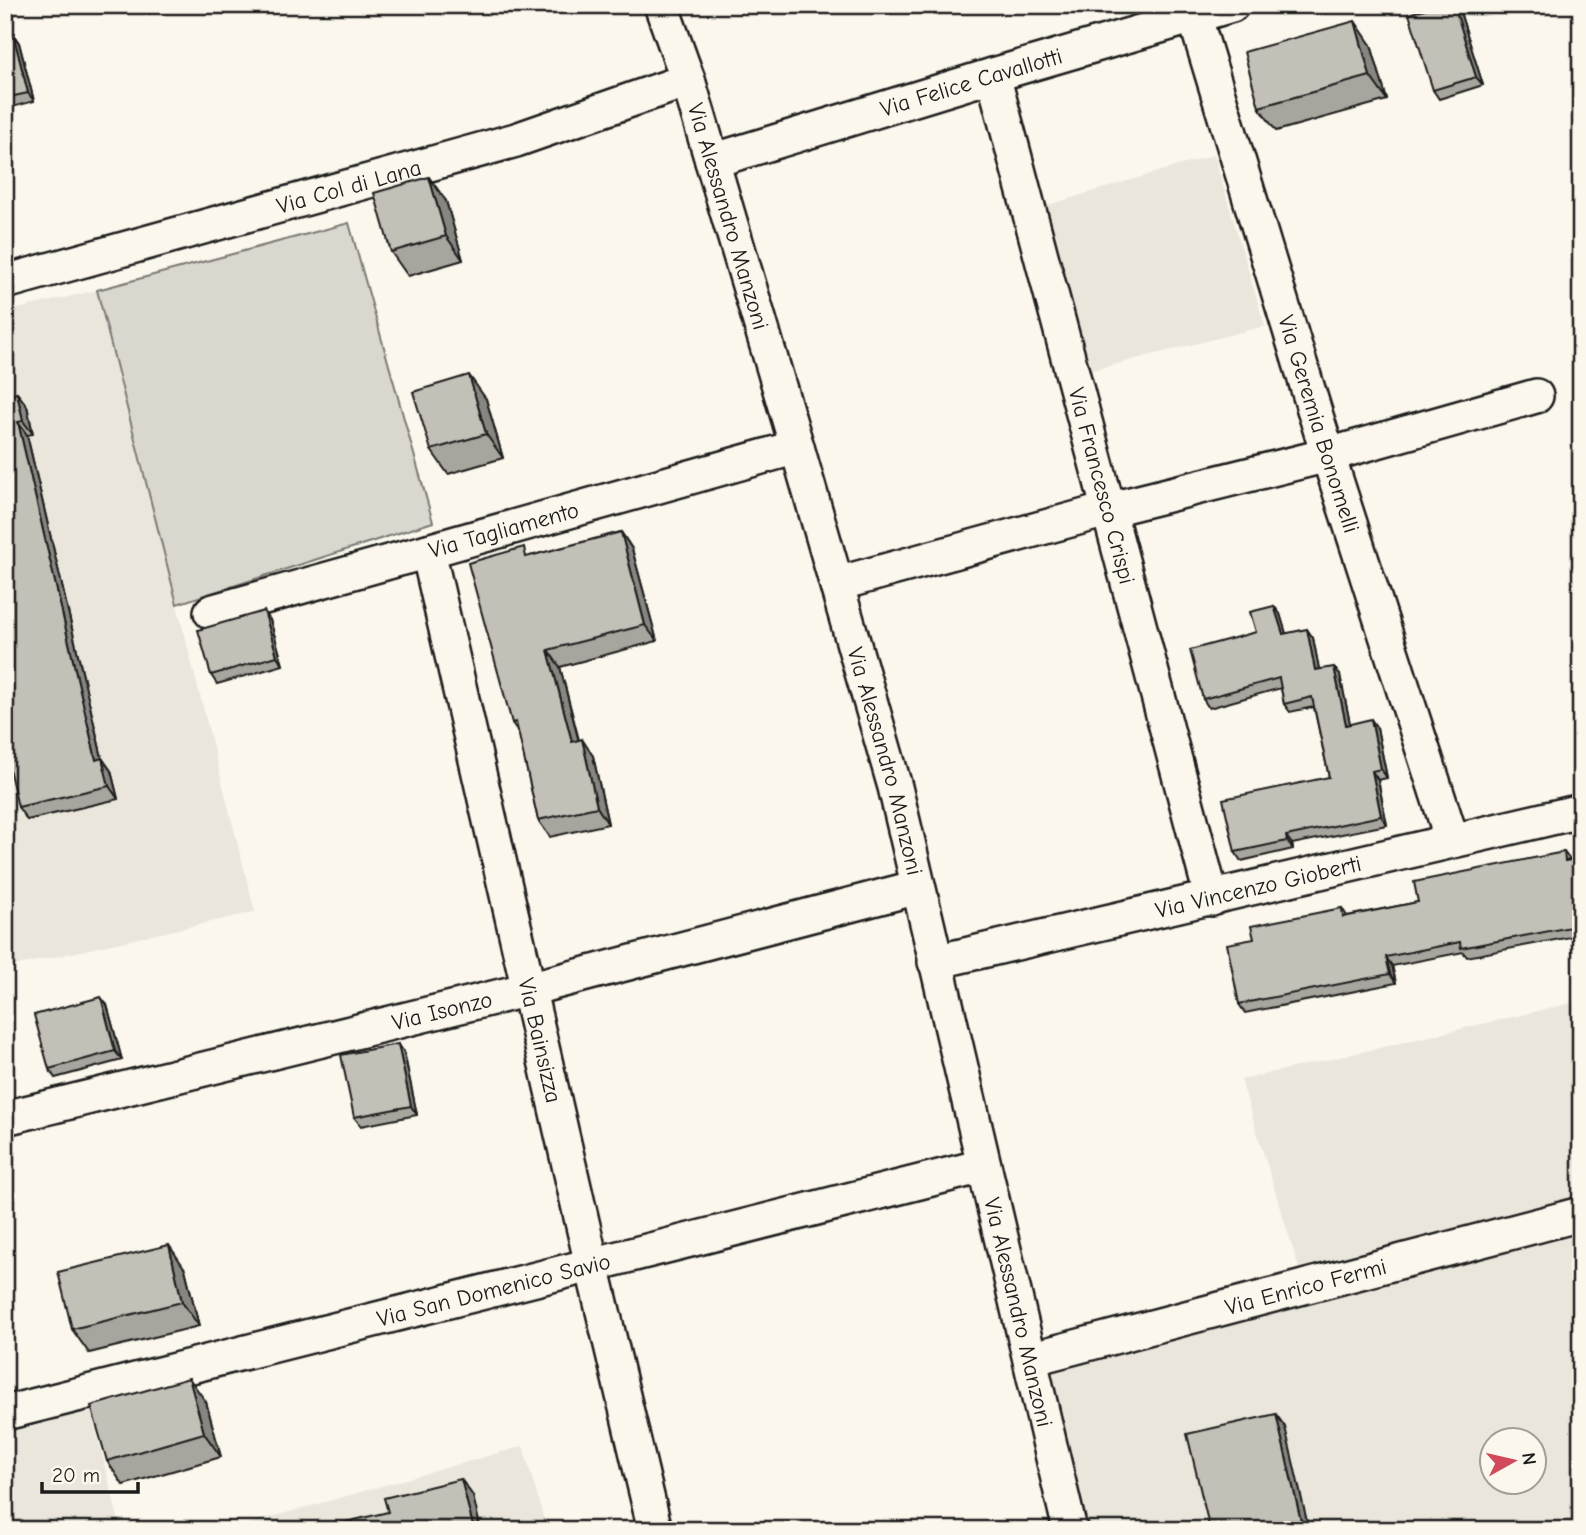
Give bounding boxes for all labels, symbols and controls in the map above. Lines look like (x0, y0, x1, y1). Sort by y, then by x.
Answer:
street label: Via Felice Cavallotti (877, 42, 1066, 123)
street label: Via Alessandro Manzoni (682, 100, 774, 333)
street label: Via Col di Lana (274, 154, 424, 220)
street label: Via Geremia Bonomelli (1272, 312, 1365, 536)
street label: Via Francesco Crispi (1063, 385, 1141, 587)
street label: Via Tagliamento (426, 496, 582, 564)
street label: Via Alessandro Manzoni (841, 644, 928, 878)
street label: Via Vincenzo Gioberti (1153, 850, 1364, 924)
street label: Via Bainsizza (512, 975, 567, 1105)
street label: Via Isonzo (389, 986, 495, 1036)
street label: Via Alessandro Manzoni (978, 1195, 1058, 1430)
street label: Via San Domenico Savio (374, 1248, 613, 1333)
street label: Via Enrico Fermi (1222, 1253, 1389, 1321)
north arrow (1478, 1426, 1548, 1496)
scale bar (42, 1451, 138, 1495)
text: N (1517, 1451, 1541, 1466)
text: 20 m (52, 1463, 100, 1487)

